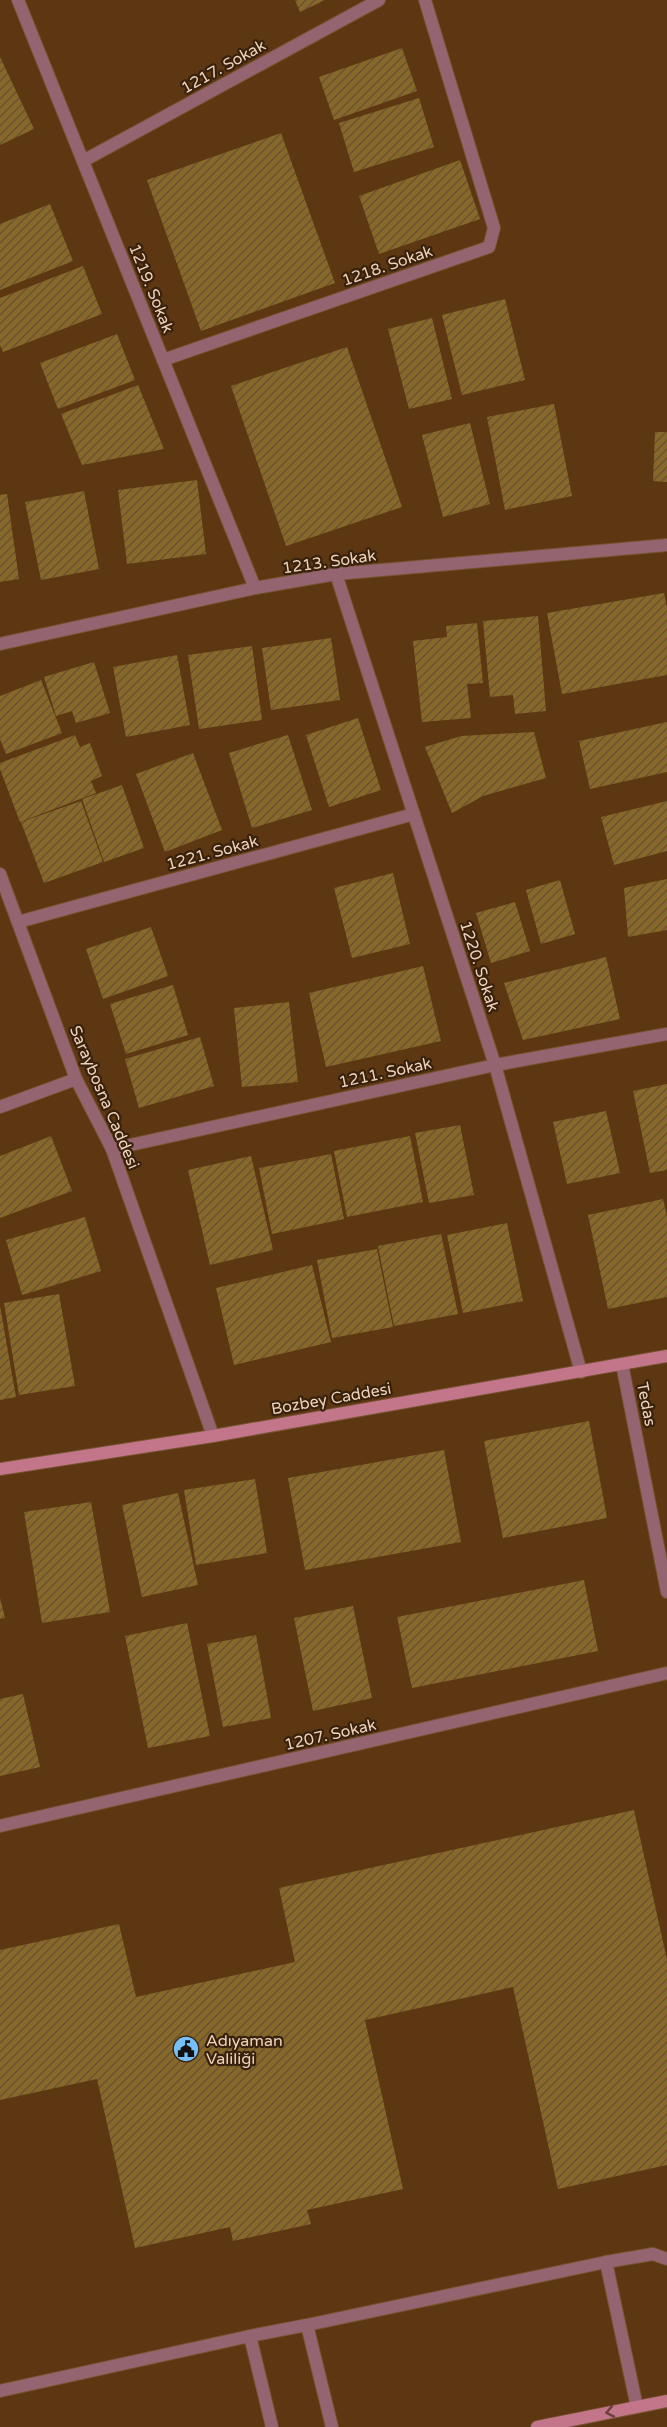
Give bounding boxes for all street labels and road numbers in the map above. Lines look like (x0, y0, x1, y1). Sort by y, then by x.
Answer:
street label: 1217. Sokak (178, 35, 269, 98)
street label: 1219. Sokak (124, 241, 178, 336)
street label: 1218. Sokak (339, 241, 435, 291)
street label: 1213. Sokak (281, 545, 378, 578)
street label: 1221. Sokak (164, 831, 261, 875)
street label: 1220. Sokak (455, 918, 503, 1015)
street label: Saraybosna Caddesi (65, 1023, 143, 1172)
street label: 1211. Sokak (337, 1053, 434, 1093)
street label: Bozbey Caddesi (270, 1379, 393, 1419)
street label: Tedas (632, 1380, 660, 1428)
street label: 1207. Sokak (282, 1715, 378, 1755)

